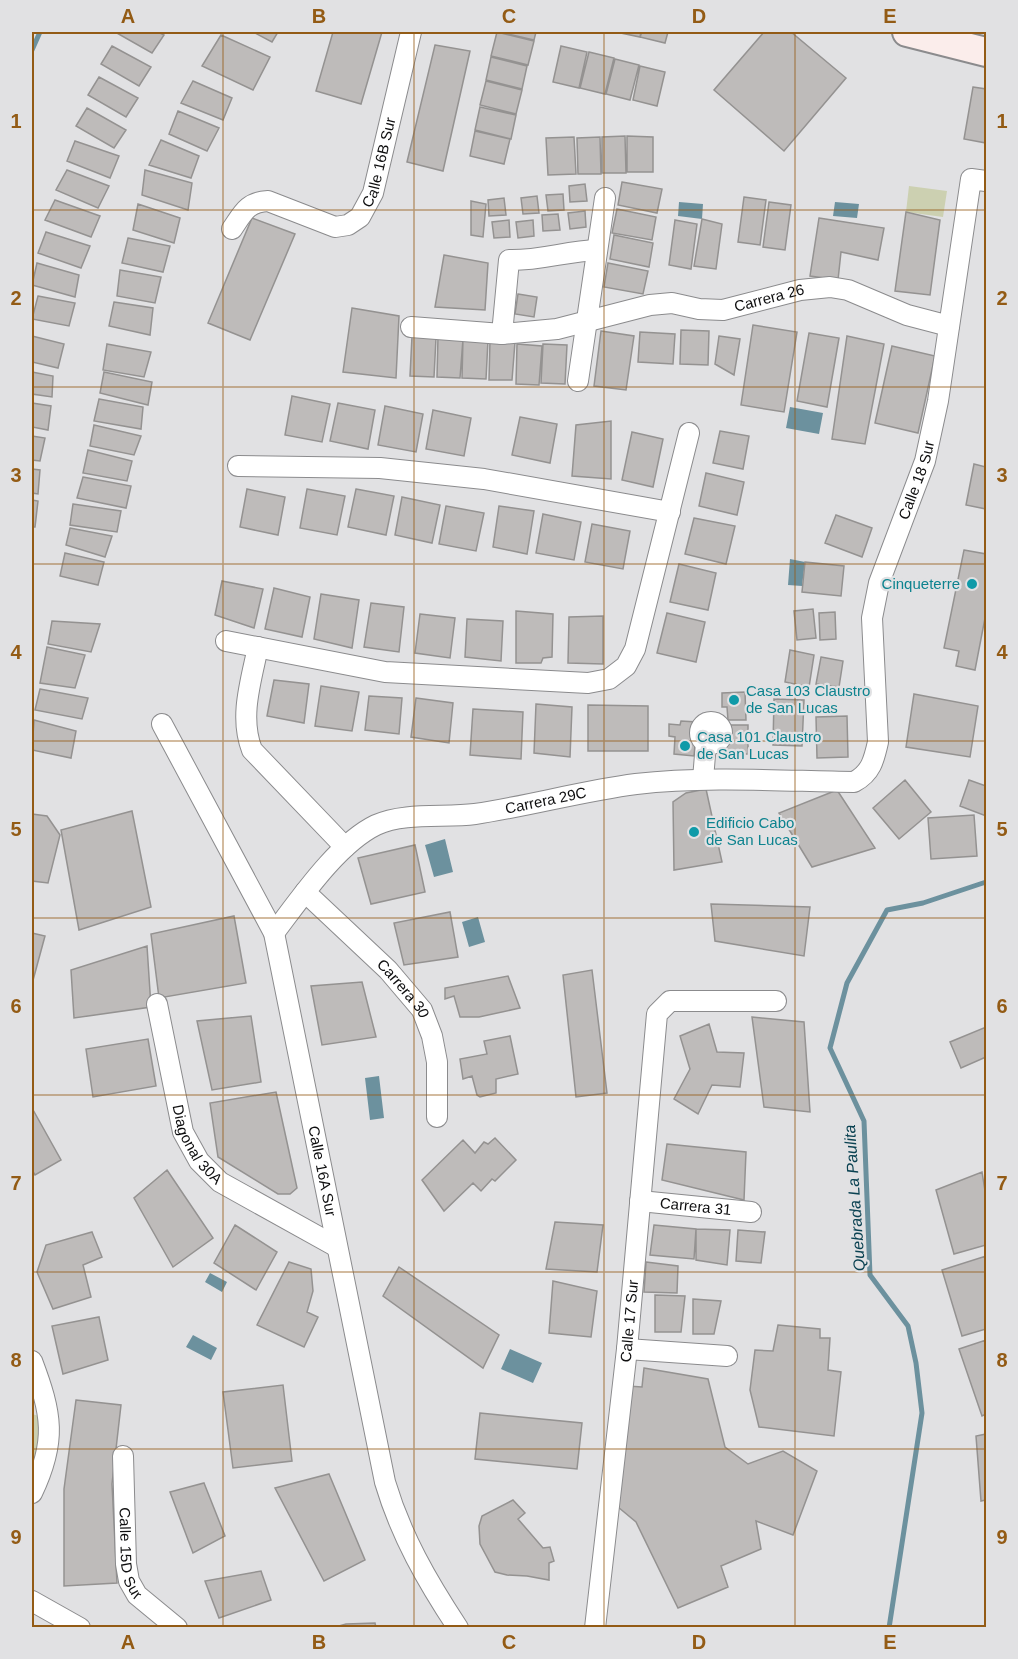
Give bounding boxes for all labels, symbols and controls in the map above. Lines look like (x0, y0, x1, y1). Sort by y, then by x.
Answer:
text: A (121, 5, 135, 27)
text: B (312, 5, 326, 27)
text: C (502, 5, 516, 27)
text: D (692, 5, 706, 27)
text: E (883, 5, 897, 27)
text: 1 (10, 110, 22, 132)
text: 1 (996, 110, 1008, 132)
street label: Calle 16B Sur (358, 116, 399, 210)
street label: Carrera 26 (732, 280, 806, 315)
text: 2 (10, 287, 22, 309)
text: 2 (996, 287, 1008, 309)
street label: Calle 18 Sur (895, 439, 937, 522)
text: 3 (10, 464, 22, 486)
text: 3 (996, 464, 1008, 486)
place label: Cinqueterre (882, 575, 960, 592)
marker: Cinqueterre (965, 577, 979, 591)
text: 4 (10, 641, 22, 663)
text: 4 (996, 641, 1008, 663)
place label: Casa 103 Claustro de San Lucas (746, 682, 870, 716)
marker: Casa 103 Claustro de San Lucas (727, 693, 741, 707)
place label: Casa 101 Claustro de San Lucas (697, 728, 821, 762)
marker: Casa 101 Claustro de San Lucas (678, 739, 692, 753)
street label: Carrera 29C (504, 783, 588, 817)
place label: Edificio Cabo de San Lucas (706, 814, 798, 848)
text: 5 (10, 818, 22, 840)
text: 5 (996, 818, 1008, 840)
marker: Edificio Cabo de San Lucas (687, 825, 701, 839)
street label: Carrera 30 (374, 955, 433, 1020)
text: 6 (10, 995, 22, 1017)
text: 6 (996, 995, 1008, 1017)
street label: Diagonal 30A (170, 1103, 226, 1187)
street label: Calle 16A Sur (305, 1124, 340, 1218)
water label: Quebrada La Paulita (841, 1124, 868, 1272)
text: 7 (10, 1172, 22, 1194)
text: 7 (996, 1172, 1008, 1194)
street label: Carrera 31 (659, 1194, 732, 1218)
street label: Calle 17 Sur (617, 1279, 641, 1363)
text: 8 (10, 1349, 22, 1371)
text: 8 (996, 1349, 1008, 1371)
street label: Calle 15D Sur (116, 1507, 145, 1603)
text: 9 (10, 1526, 22, 1548)
text: 9 (996, 1526, 1008, 1548)
text: A (121, 1631, 135, 1653)
text: B (312, 1631, 326, 1653)
text: C (502, 1631, 516, 1653)
text: D (692, 1631, 706, 1653)
text: E (883, 1631, 897, 1653)

